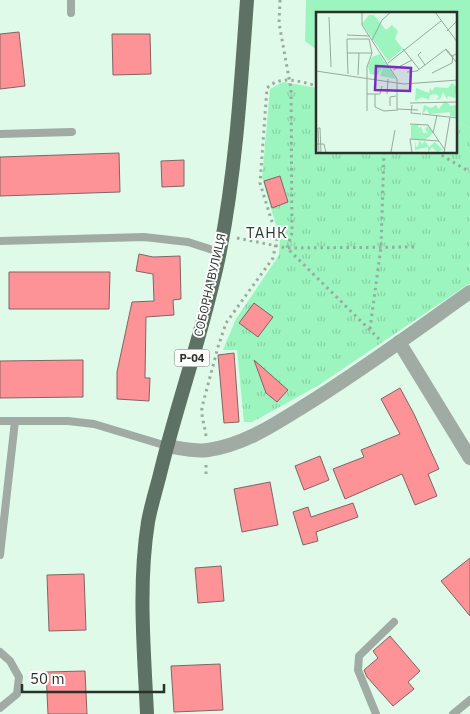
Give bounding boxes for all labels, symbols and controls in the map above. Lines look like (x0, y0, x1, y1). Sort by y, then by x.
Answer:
inset map (316, 12, 458, 154)
district label: ТАНК (246, 223, 288, 242)
street label: СОБОРНА ВУЛИЦЯ (190, 232, 229, 338)
road number: Р-04 (174, 349, 210, 366)
scale bar (22, 662, 165, 694)
text: 50 m (30, 669, 65, 688)

